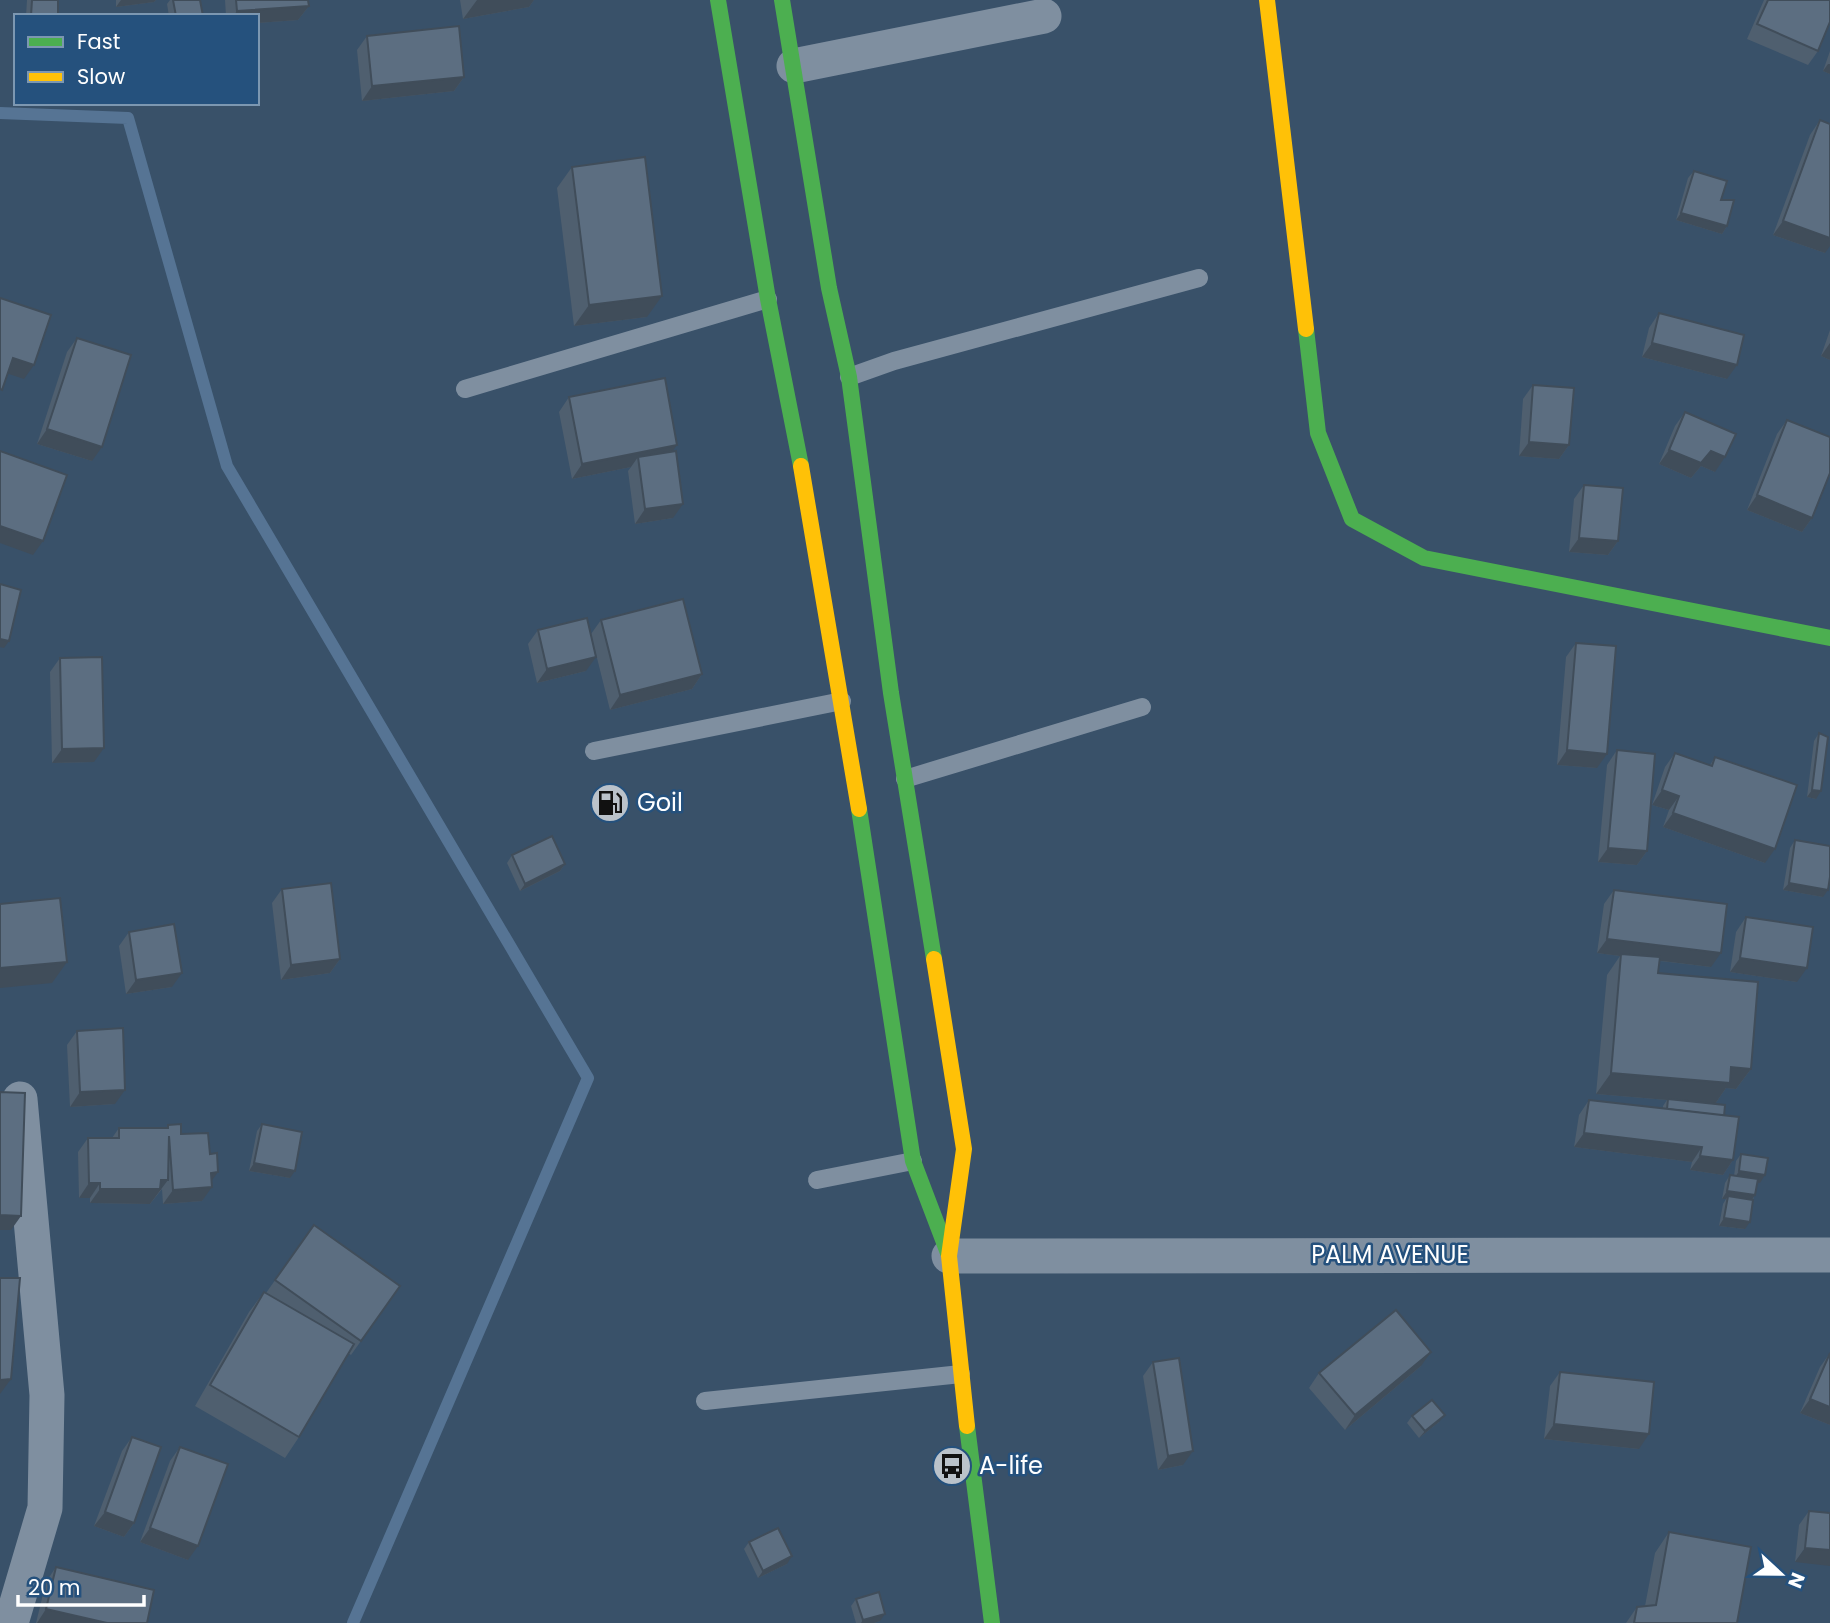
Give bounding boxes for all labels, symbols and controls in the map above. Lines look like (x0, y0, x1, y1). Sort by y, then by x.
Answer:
legend (14, 14, 259, 105)
text: Fast (77, 27, 120, 56)
text: Slow (77, 62, 125, 91)
fuel station icon: Goil (589, 782, 631, 824)
place label: Goil (637, 786, 683, 819)
street label: PALM AVENUE (1311, 1238, 1469, 1271)
bus stop icon: A-life (931, 1445, 973, 1487)
place label: A-life (979, 1449, 1043, 1482)
north arrow (1746, 1539, 1816, 1609)
scale bar (18, 1564, 144, 1608)
text: N (1781, 1568, 1811, 1592)
text: 20 m (28, 1573, 81, 1602)

